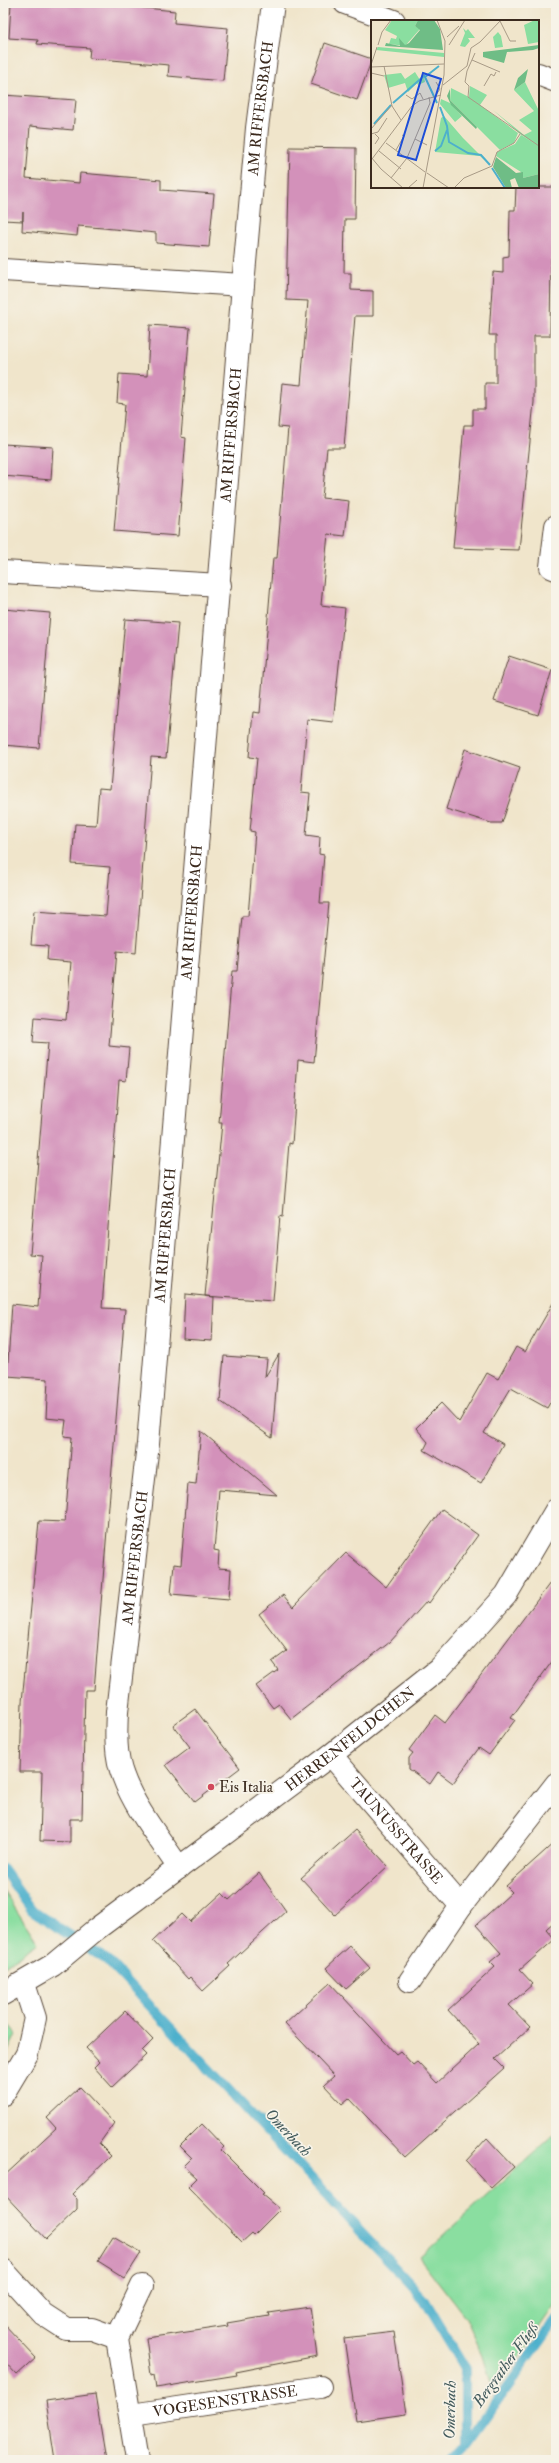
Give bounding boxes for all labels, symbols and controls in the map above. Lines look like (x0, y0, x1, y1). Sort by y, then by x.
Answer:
inset map (371, 20, 539, 188)
street label: AM RIFFERSBACH (244, 40, 278, 177)
street label: AM RIFFERSBACH (216, 367, 246, 504)
street label: AM RIFFERSBACH (177, 844, 207, 982)
street label: AM RIFFERSBACH (151, 1167, 181, 1304)
street label: AM RIFFERSBACH (118, 1490, 153, 1627)
street label: HERRENFELDCHEN (281, 1682, 419, 1796)
street label: TAUNUSSTRASSE (345, 1774, 447, 1888)
place label: Eis Italia (219, 1778, 274, 1797)
marker: Eis Italia (206, 1782, 216, 1792)
water label: Omerbach (261, 2104, 316, 2161)
water label: Bergrather Fließ (468, 2318, 544, 2412)
water label: Omerbach (439, 2380, 461, 2440)
street label: VOGESENSTRASSE (152, 2381, 299, 2422)

